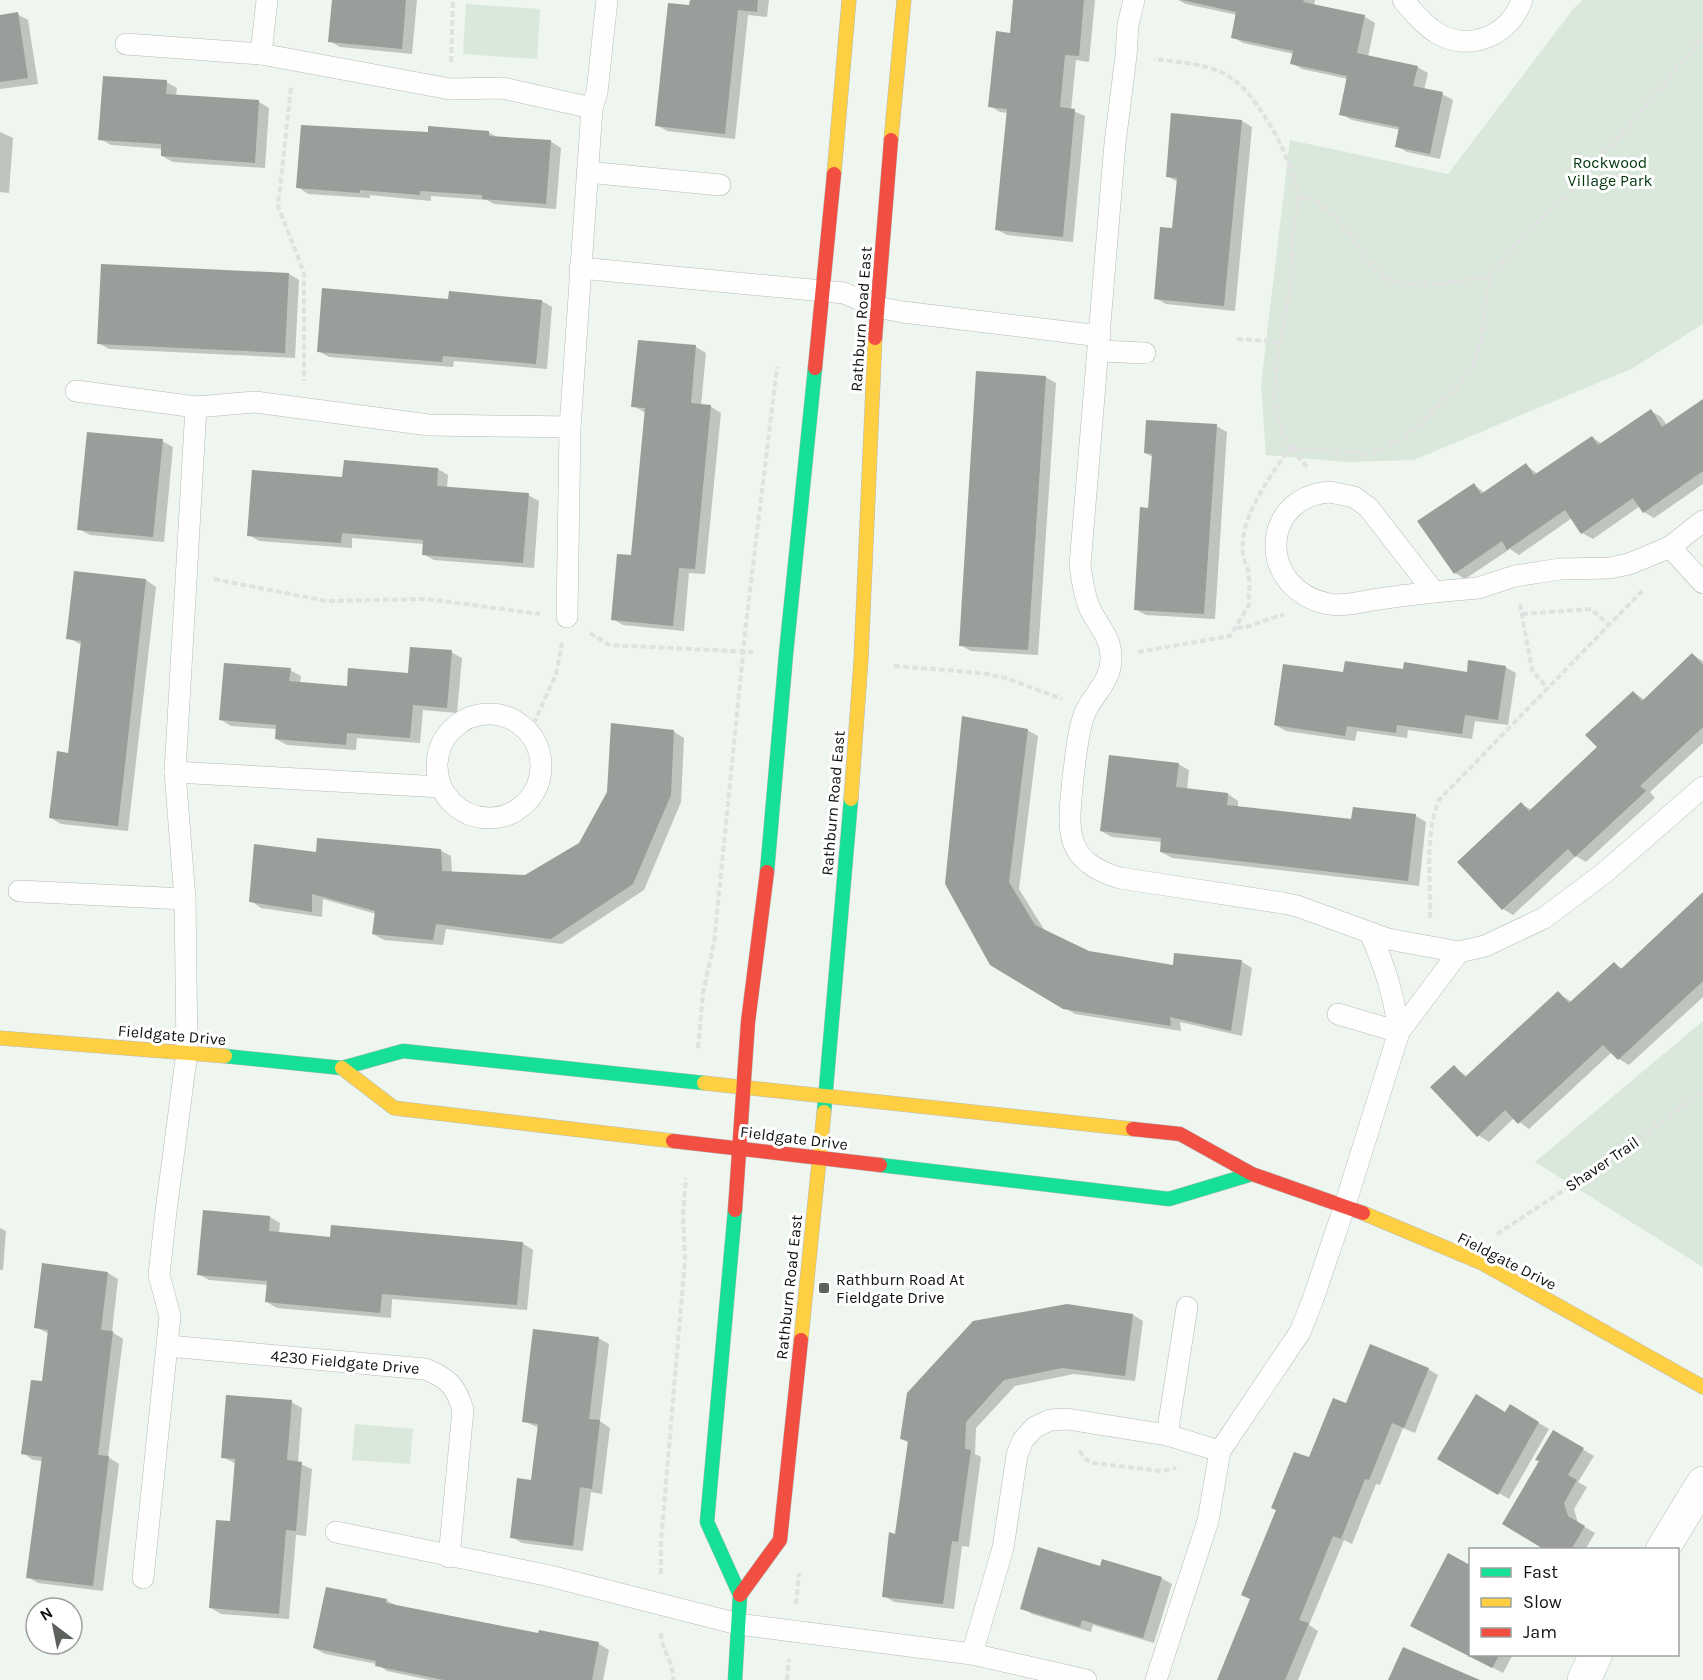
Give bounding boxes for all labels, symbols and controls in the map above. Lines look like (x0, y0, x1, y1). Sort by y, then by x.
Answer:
park label: Rockwood Village Park (1567, 153, 1653, 190)
street label: Rathburn Road East (846, 246, 876, 392)
street label: Rathburn Road East (817, 730, 849, 876)
street label: Fieldgate Drive (117, 1021, 227, 1049)
street label: Fieldgate Drive (739, 1122, 849, 1154)
street label: Shaver Trail (1562, 1132, 1642, 1196)
street label: Rathburn Road East (772, 1214, 806, 1360)
street label: Fieldgate Drive (1454, 1228, 1560, 1294)
place label: Rathburn Road At Fieldgate Drive (836, 1270, 965, 1307)
marker: Rathburn Road At Fieldgate Drive (817, 1281, 831, 1295)
street label: 4230 Fieldgate Drive (270, 1346, 420, 1378)
legend (1469, 1548, 1679, 1656)
text: Fast (1523, 1561, 1558, 1583)
text: Slow (1523, 1591, 1562, 1613)
north arrow (24, 1596, 84, 1656)
text: N (36, 1603, 56, 1625)
text: Jam (1523, 1621, 1557, 1643)

